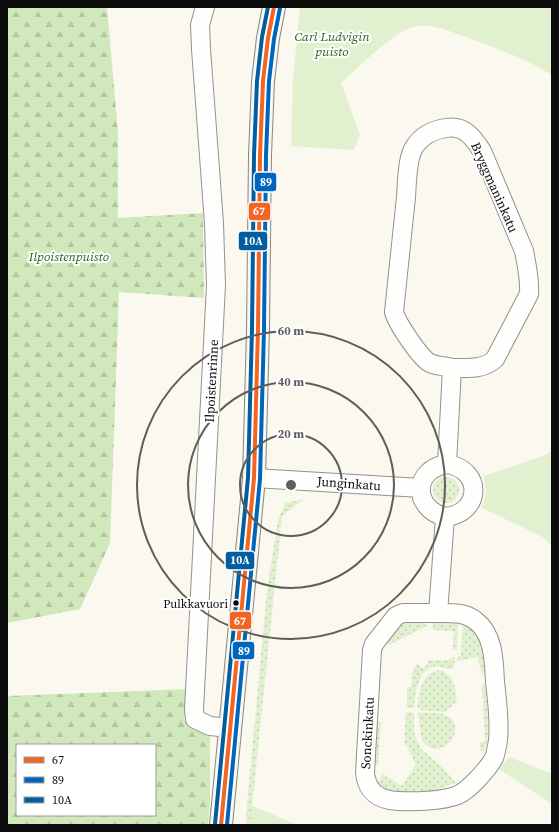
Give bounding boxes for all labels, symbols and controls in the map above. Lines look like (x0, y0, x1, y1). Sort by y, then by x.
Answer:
park label: Carl Ludvigin puisto (294, 28, 370, 60)
street label: Bryggmaninkatu (467, 139, 522, 235)
line badge: 89 (254, 172, 277, 192)
text: 89 (260, 175, 272, 190)
line badge: 67 (248, 202, 271, 221)
text: 67 (253, 204, 265, 219)
line badge: 10A (238, 231, 268, 251)
text: 10A (243, 234, 263, 249)
park label: Ilpoistenpuisto (28, 248, 109, 265)
text: 60 m (278, 323, 304, 339)
street label: Ilpoistenrinne (201, 339, 222, 423)
text: 40 m (278, 374, 304, 390)
text: 20 m (278, 426, 304, 442)
street label: Junginkatu (315, 473, 382, 494)
centre of rings (284, 478, 298, 492)
line badge: 10A (225, 551, 255, 570)
text: 10A (230, 553, 250, 568)
place label: Pulkkavuori (163, 596, 228, 612)
marker: Pulkkavuori (231, 598, 241, 608)
line badge: 67 (229, 611, 252, 630)
text: 67 (234, 614, 246, 629)
line badge: 89 (232, 641, 255, 660)
text: 89 (238, 644, 250, 659)
street label: Sonckinkatu (357, 696, 378, 770)
legend (16, 744, 156, 816)
text: 67 (52, 752, 64, 768)
text: 89 (52, 772, 64, 788)
text: 10A (52, 792, 72, 808)

